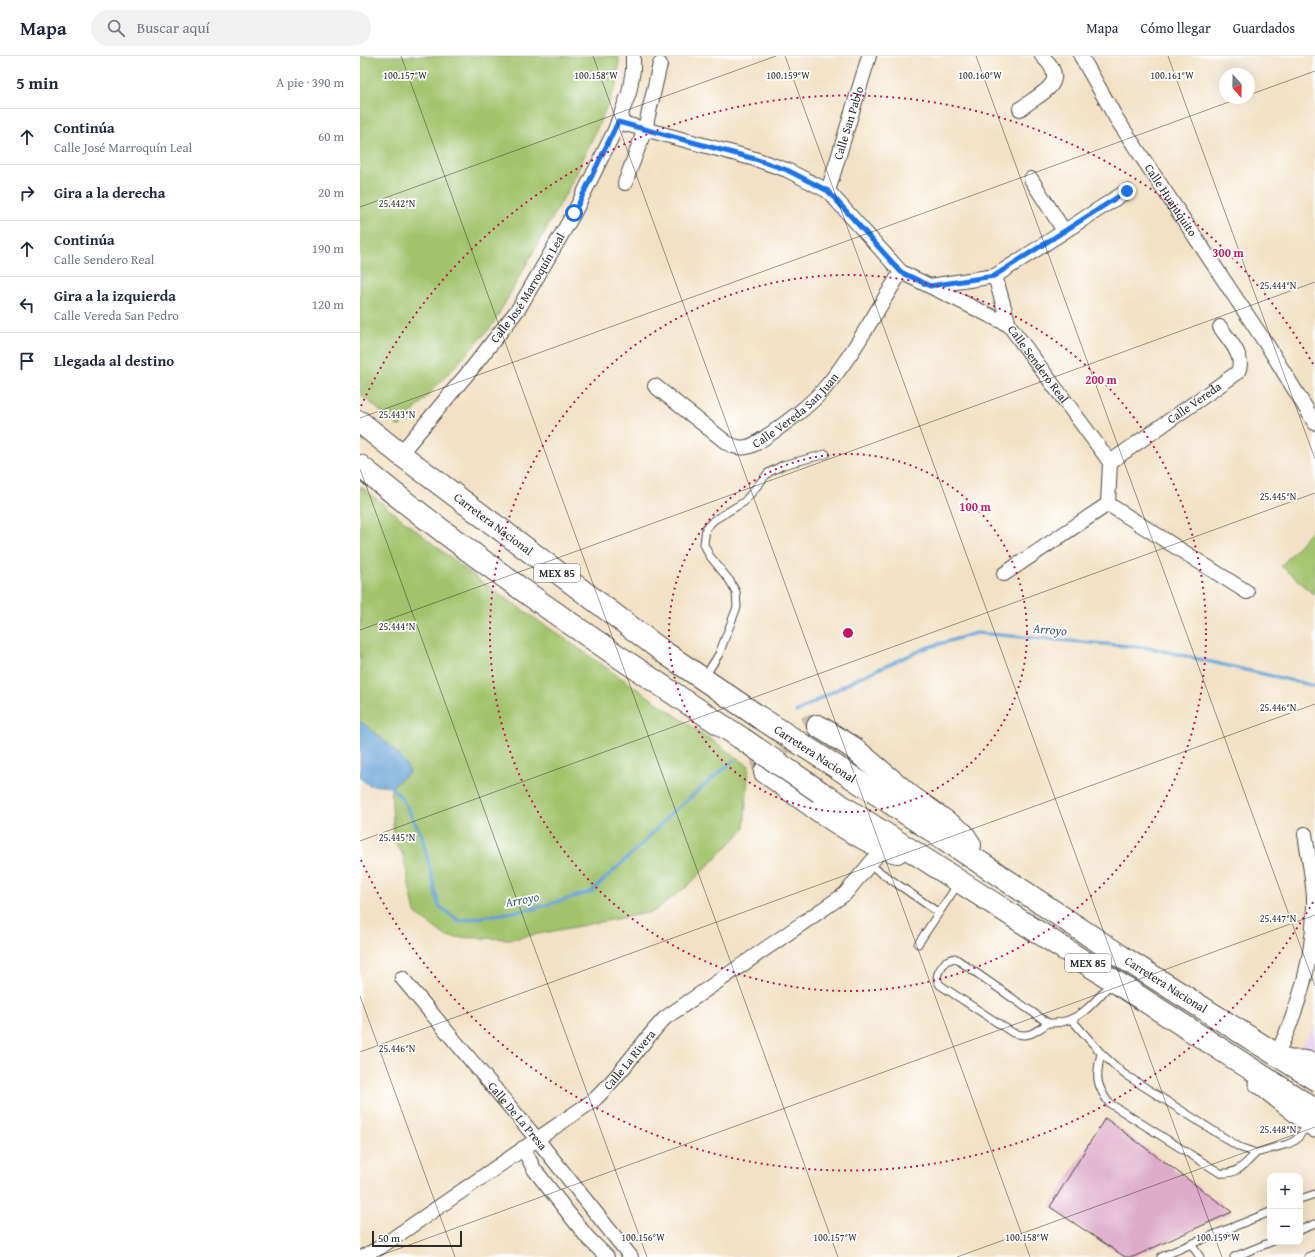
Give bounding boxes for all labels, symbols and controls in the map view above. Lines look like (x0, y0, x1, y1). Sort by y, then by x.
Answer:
search box (91, 10, 371, 46)
text: Mapa (20, 14, 67, 42)
icon: search (105, 17, 127, 39)
text: Buscar aquí (137, 17, 210, 38)
text: Mapa (1086, 18, 1118, 38)
text: Cómo llegar (1140, 18, 1211, 38)
text: Guardados (1233, 18, 1295, 38)
text: 100.157°W (383, 68, 427, 83)
text: 100.158°W (574, 68, 618, 83)
text: 100.159°W (766, 68, 810, 83)
text: 100.160°W (958, 68, 1002, 83)
text: 100.161°W (1150, 68, 1194, 83)
north arrow (1219, 68, 1255, 104)
text: 5 min (16, 70, 58, 95)
text: A pie · 390 m (276, 73, 344, 92)
street label: Calle San Pablo (829, 84, 867, 162)
text: Continúa (54, 117, 115, 138)
icon: ahead (16, 126, 38, 148)
text: 60 m (318, 127, 344, 146)
text: Calle José Marroquín Leal (54, 138, 192, 157)
street label: Calle Huajuquito (1141, 160, 1201, 240)
icon: right (16, 182, 38, 204)
text: Gira a la derecha (54, 182, 165, 203)
route end (1118, 182, 1136, 200)
text: 20 m (318, 183, 344, 202)
text: 25.442°N (379, 196, 416, 211)
route start (565, 204, 583, 222)
text: Continúa (54, 229, 115, 250)
street label: Calle José Marroquín Leal (486, 229, 569, 346)
icon: ahead (16, 238, 38, 260)
text: 190 m (312, 239, 344, 258)
text: 300 m (1212, 244, 1245, 261)
text: Calle Sendero Real (54, 250, 154, 269)
text: 25.444°N (1260, 278, 1297, 293)
text: Gira a la izquierda (54, 285, 176, 306)
icon: left (16, 294, 38, 316)
text: 120 m (312, 295, 344, 314)
text: Calle Vereda San Pedro (54, 306, 179, 325)
street label: Calle Sendero Real (1004, 322, 1073, 407)
icon: arrive (16, 350, 38, 372)
text: Llegada al destino (54, 350, 174, 371)
street label: Calle Vereda San Juan (749, 369, 842, 452)
text: 200 m (1085, 371, 1118, 388)
street label: Calle Vereda (1164, 377, 1225, 427)
text: 25.443°N (379, 407, 416, 422)
street label: Carretera Nacional (451, 488, 537, 559)
text: 25.445°N (1260, 489, 1297, 504)
text: 100 m (959, 498, 992, 515)
road number: MEX 85 (534, 564, 580, 582)
water label: Arroyo (1031, 618, 1068, 640)
text: 25.444°N (379, 619, 416, 634)
centre of rings (841, 626, 855, 640)
text: 25.446°N (1260, 700, 1297, 715)
street label: Carretera Nacional (771, 721, 860, 787)
text: 25.445°N (379, 830, 416, 845)
water label: Arroyo (503, 887, 541, 912)
text: 25.447°N (1260, 911, 1297, 926)
street label: Carretera Nacional (1122, 952, 1211, 1017)
road number: MEX 85 (1065, 954, 1111, 972)
street label: Calle La Rivera (599, 1025, 659, 1094)
text: 25.446°N (379, 1041, 416, 1056)
street label: Calle De La Presa (484, 1078, 552, 1154)
text: 25.448°N (1260, 1122, 1297, 1137)
map controls (1267, 1173, 1303, 1245)
button: + (1267, 1173, 1303, 1209)
button: − (1267, 1209, 1303, 1245)
scale bar (372, 1229, 462, 1248)
text: 50 m (378, 1230, 400, 1246)
text: 100.156°W (621, 1230, 665, 1245)
text: 100.157°W (813, 1230, 857, 1245)
text: 100.158°W (1005, 1230, 1049, 1245)
text: 100.159°W (1196, 1230, 1240, 1245)

